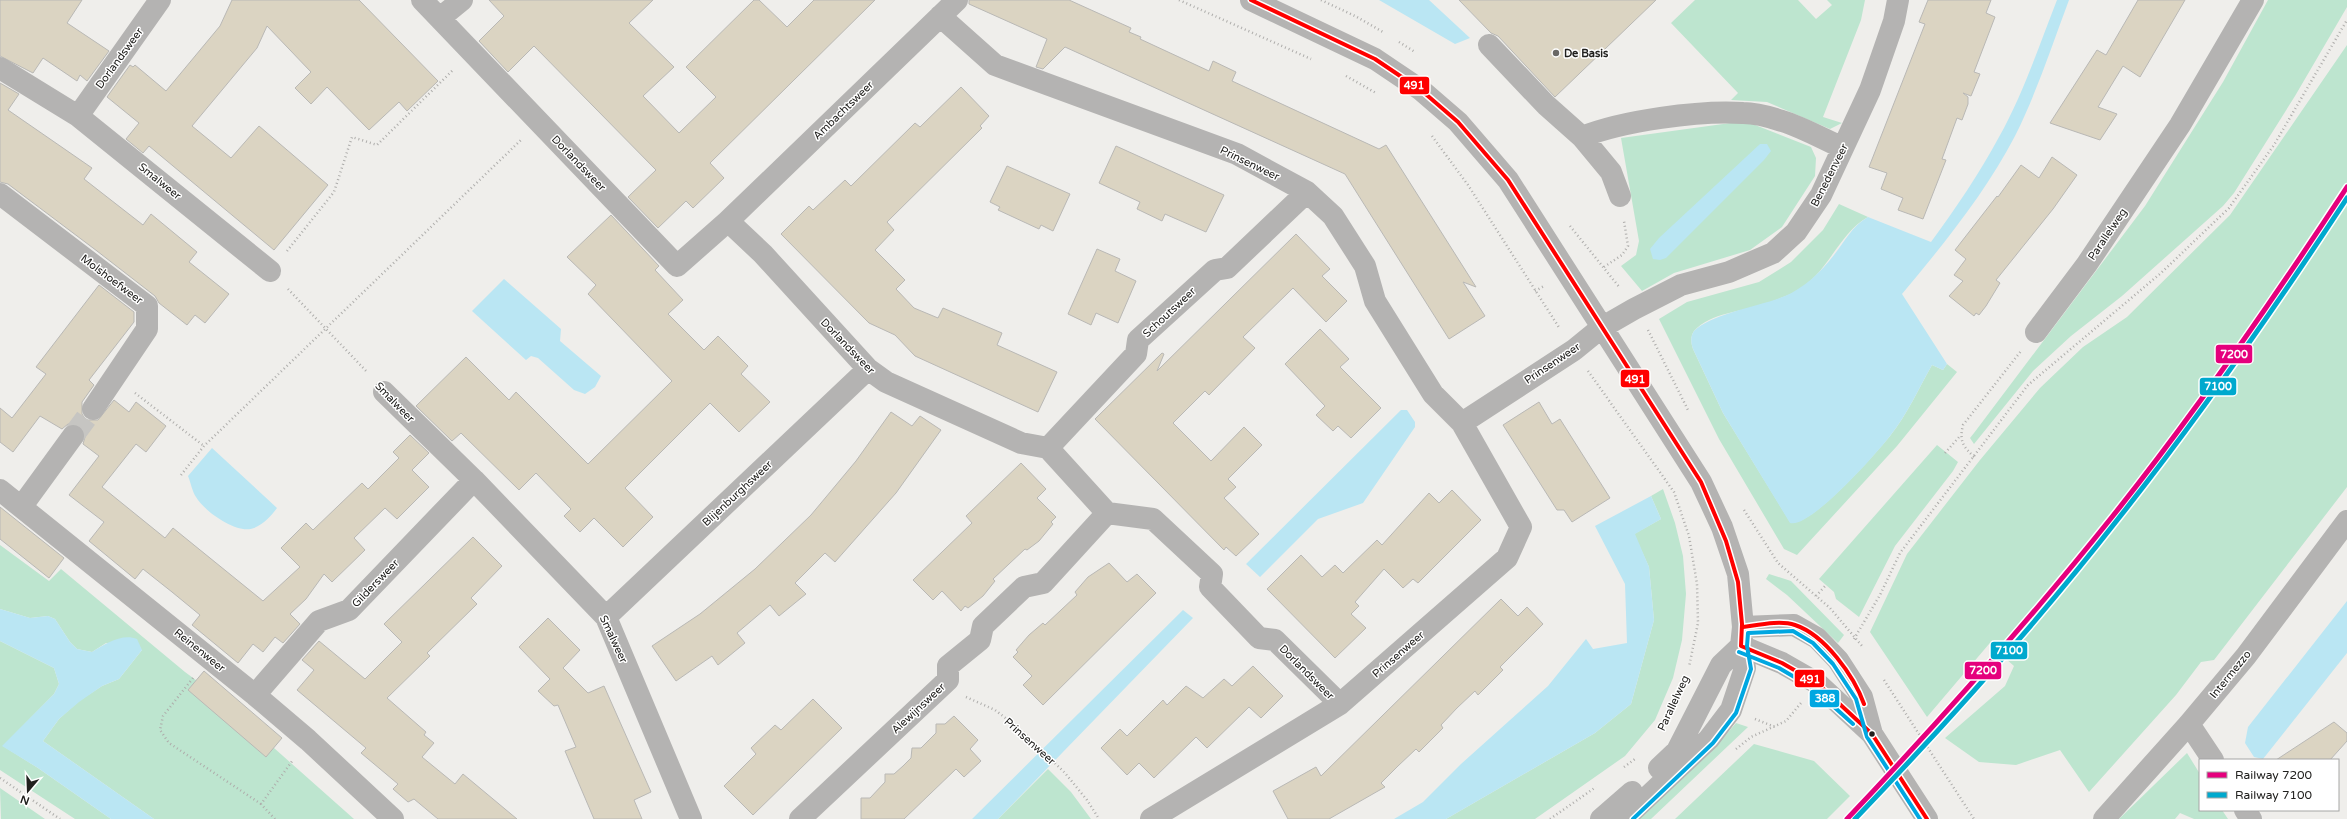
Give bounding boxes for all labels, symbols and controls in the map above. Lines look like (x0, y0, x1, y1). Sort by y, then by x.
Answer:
street label: Dorlandsweer (93, 25, 146, 91)
place label: De Basis (1564, 47, 1609, 60)
marker: De Basis (1551, 48, 1561, 58)
line badge: 491 (1399, 76, 1430, 95)
street label: Ambachtsweer (811, 78, 877, 142)
text: 491 (1404, 79, 1424, 92)
street label: Dorlandsweer (549, 133, 609, 194)
street label: Benedenveer (1808, 141, 1851, 209)
street label: Prinsenweer (1218, 143, 1282, 184)
street label: Smalweer (136, 160, 184, 203)
street label: Parallelweg (2085, 206, 2130, 263)
street label: Molshoefweer (78, 252, 146, 307)
street label: Schoutsweer (1140, 284, 1199, 340)
street label: Dorlandsweer (818, 316, 878, 377)
street label: Prinsenweer (1522, 340, 1583, 387)
line badge: 7200 (2215, 344, 2253, 364)
text: 7200 (2220, 348, 2248, 361)
line badge: 491 (1620, 369, 1650, 388)
text: 491 (1625, 373, 1645, 386)
line badge: 7100 (2199, 377, 2237, 396)
street label: Smalweer (372, 379, 418, 426)
text: 7100 (2204, 380, 2232, 393)
street label: Blijenburghsweer (700, 457, 775, 529)
street label: Gildersweer (349, 556, 402, 610)
street label: Smalweer (597, 613, 631, 666)
street label: Reinenweer (172, 626, 228, 675)
street label: Prinsenweer (1370, 628, 1427, 680)
line badge: 7100 (1990, 641, 2028, 660)
street label: Dorlandsweer (1277, 642, 1337, 703)
text: 7100 (1995, 644, 2023, 657)
street label: Intermezzo (2207, 647, 2254, 701)
line badge: 7200 (1964, 661, 2002, 680)
text: 7200 (1969, 664, 1997, 677)
line badge: 491 (1794, 669, 1825, 688)
street label: Parallelweg (1655, 673, 1692, 733)
text: 491 (1800, 673, 1820, 686)
street label: Alewijnsweer (889, 680, 948, 736)
line badge: 388 (1809, 689, 1840, 708)
text: 388 (1815, 692, 1835, 705)
street label: Prinsenweer (1001, 715, 1059, 768)
unlabelled marker (1867, 729, 1877, 739)
legend (2199, 759, 2339, 811)
text: Railway 7200 (2235, 768, 2313, 782)
north arrow (8, 771, 48, 811)
text: Railway 7100 (2235, 788, 2313, 802)
text: N (19, 792, 31, 808)

